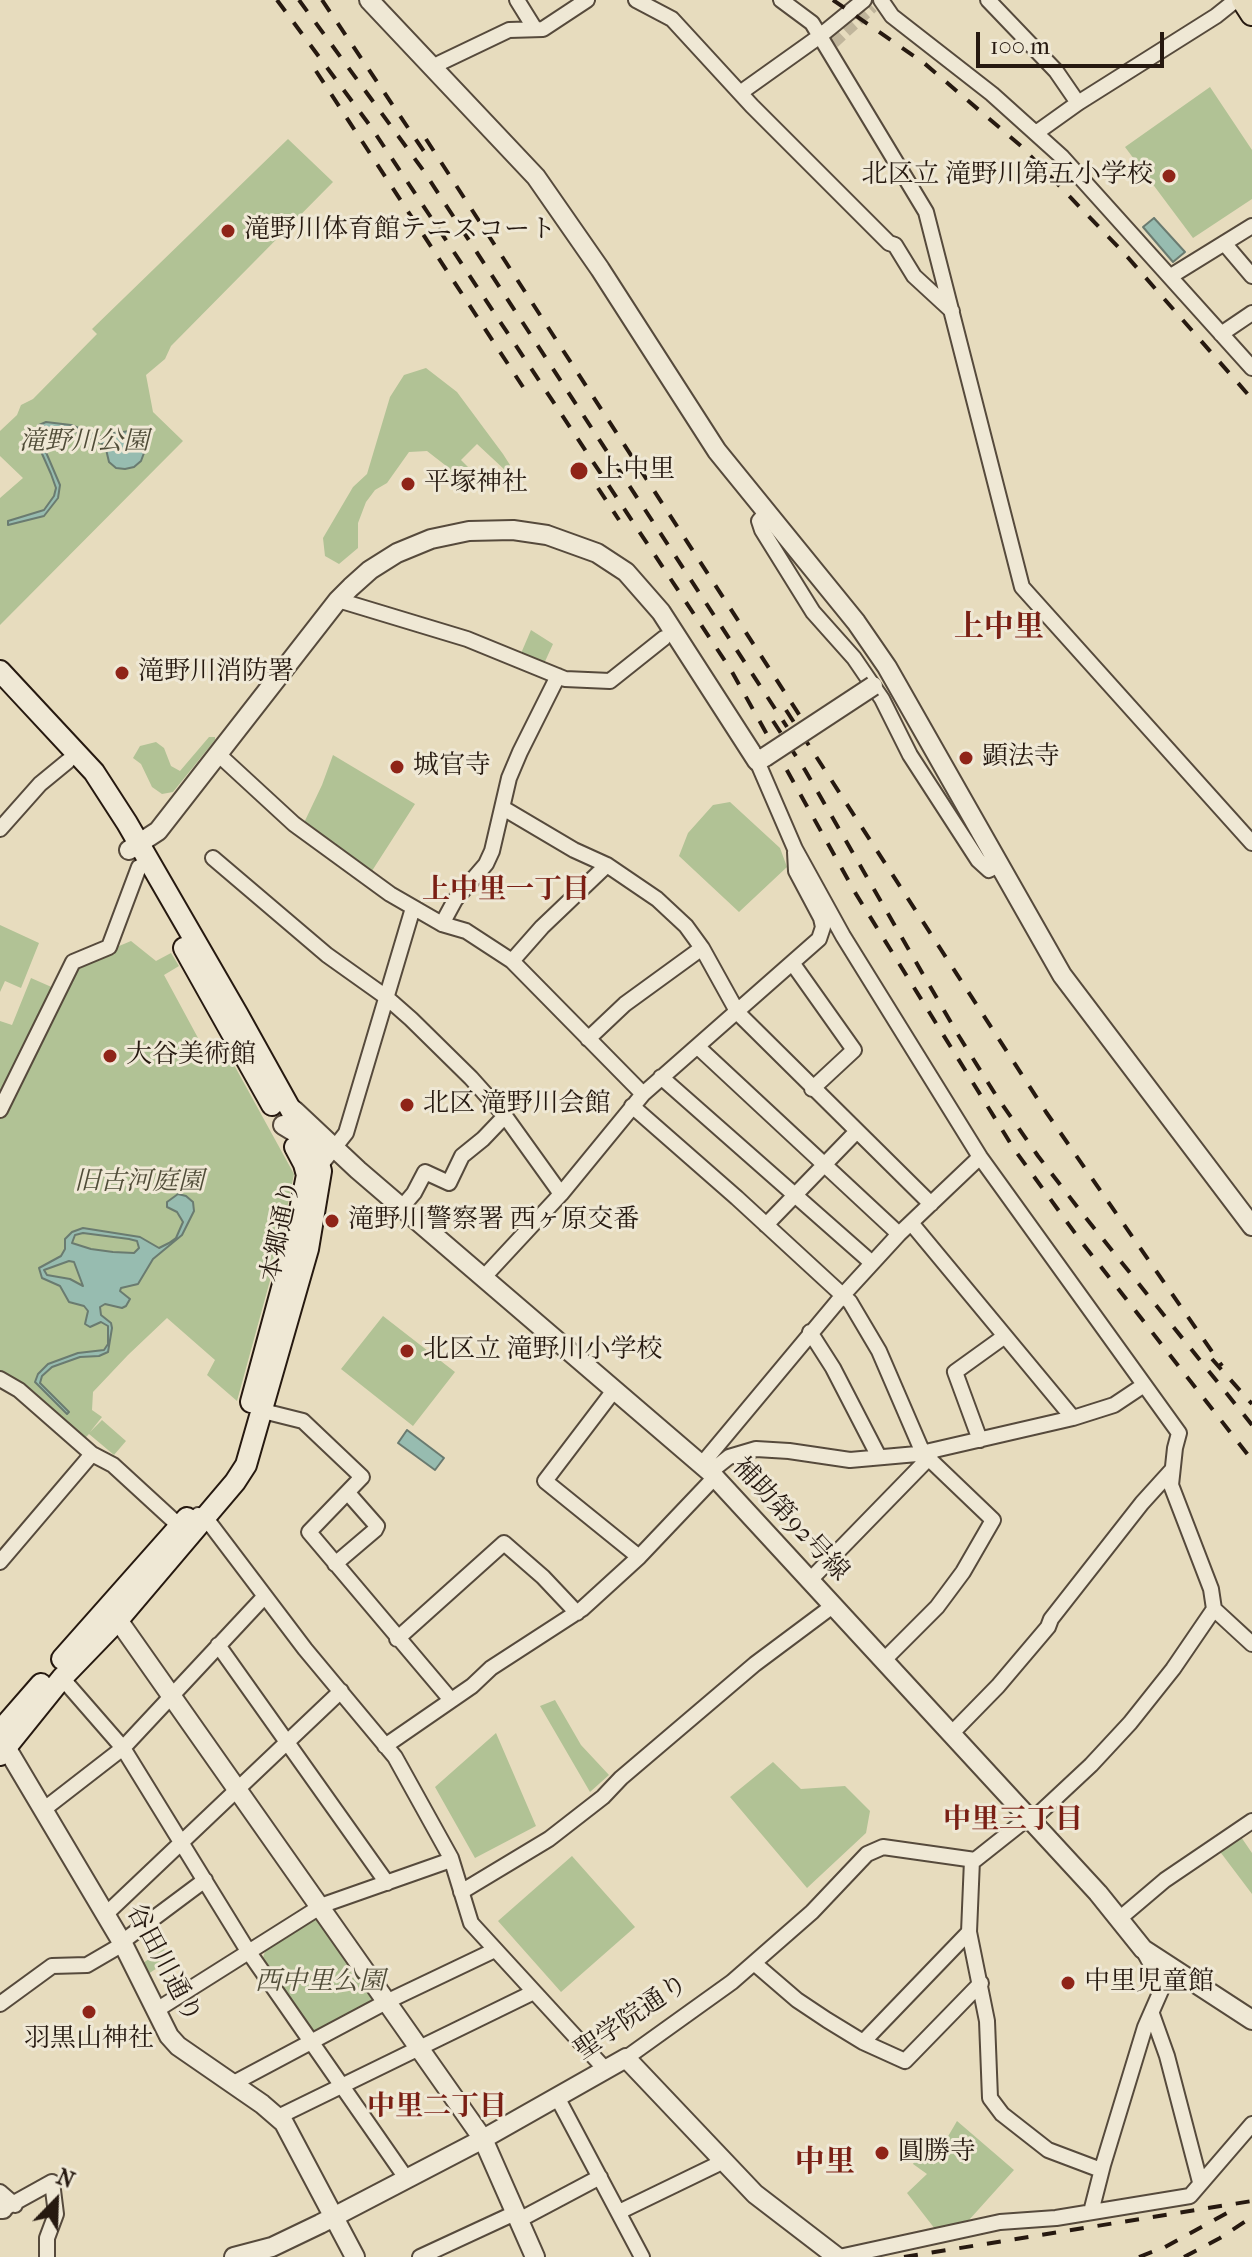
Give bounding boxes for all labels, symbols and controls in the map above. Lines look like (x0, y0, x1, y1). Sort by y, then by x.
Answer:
scale bar (980, 16, 1168, 66)
text: 100 m (990, 32, 1050, 60)
place label: 北区立 滝野川第五小学校 (861, 160, 1153, 192)
marker: 北区立 滝野川第五小学校 (1160, 167, 1178, 185)
place label: 滝野川体育館テニスコート (244, 215, 556, 247)
marker: 滝野川体育館テニスコート (219, 222, 237, 240)
park label: 滝野川公園 (19, 427, 149, 459)
place label: 上中里 (597, 455, 675, 487)
marker: 上中里 (568, 460, 590, 482)
place label: 平塚神社 (424, 468, 528, 500)
marker: 平塚神社 (399, 475, 417, 493)
district label: 上中里 (954, 611, 1044, 647)
place label: 滝野川消防署 (138, 657, 294, 689)
marker: 滝野川消防署 (113, 664, 131, 682)
place label: 顕法寺 (982, 742, 1060, 774)
marker: 顕法寺 (957, 749, 975, 767)
place label: 城官寺 (413, 751, 491, 783)
marker: 城官寺 (388, 758, 406, 776)
district label: 上中里一丁目 (422, 874, 590, 908)
place label: 大谷美術館 (126, 1040, 256, 1072)
marker: 大谷美術館 (101, 1047, 119, 1065)
place label: 北区 滝野川会館 (423, 1089, 611, 1121)
marker: 北区 滝野川会館 (398, 1096, 416, 1114)
park label: 旧古河庭園 (74, 1167, 204, 1199)
street label: 本郷通り (256, 1177, 308, 1285)
place label: 滝野川警察署 西ヶ原交番 (348, 1205, 640, 1237)
marker: 滝野川警察署 西ヶ原交番 (323, 1212, 341, 1230)
place label: 北区立 滝野川小学校 (423, 1335, 663, 1367)
marker: 北区立 滝野川小学校 (398, 1342, 416, 1360)
street label: 補助第92号線 (725, 1452, 855, 1588)
district label: 中里三丁目 (943, 1804, 1083, 1838)
street label: 谷田川通り (119, 1899, 207, 2029)
park label: 西中里公園 (255, 1967, 385, 1999)
place label: 中里児童館 (1084, 1967, 1214, 1999)
street label: 聖学院通り (569, 1969, 695, 2067)
marker: 中里児童館 (1059, 1974, 1077, 1992)
marker: 羽黒山神社 (80, 2003, 98, 2021)
place label: 羽黒山神社 (24, 2024, 154, 2056)
district label: 中里二丁目 (367, 2091, 507, 2125)
place label: 圓勝寺 (898, 2137, 976, 2169)
marker: 圓勝寺 (873, 2144, 891, 2162)
district label: 中里 (795, 2146, 855, 2182)
north arrow (16, 2161, 96, 2241)
text: N (53, 2164, 78, 2194)

